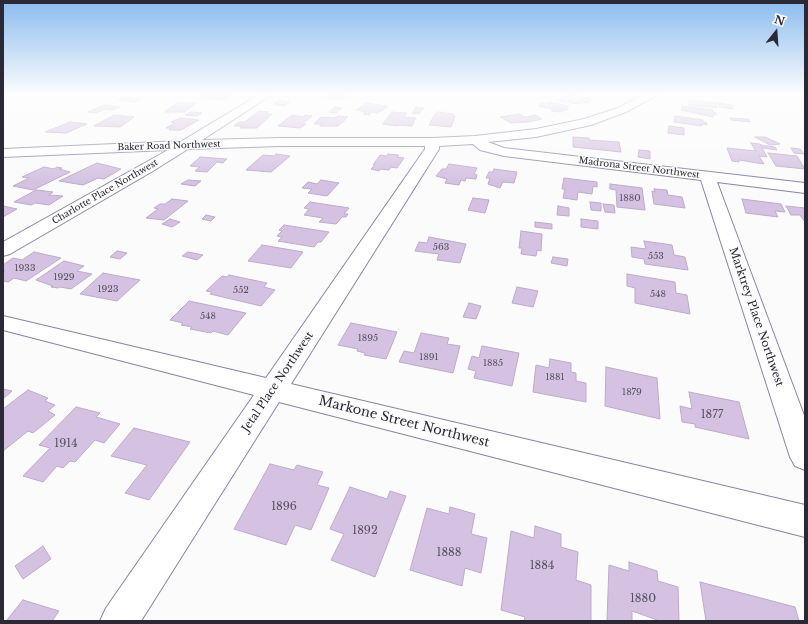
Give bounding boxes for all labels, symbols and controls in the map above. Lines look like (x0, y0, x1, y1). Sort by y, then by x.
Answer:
north arrow (756, 12, 796, 52)
text: N (773, 12, 787, 29)
street label: Baker Road Northwest (117, 139, 221, 153)
street label: Madrona Street Northwest (578, 155, 700, 181)
street label: Charlotte Place Northwest (50, 157, 160, 227)
house number: 1880 (619, 193, 641, 203)
house number: 563 (433, 242, 449, 252)
street label: Marktrey Place Northwest (726, 246, 786, 388)
house number: 553 (648, 251, 664, 261)
house number: 1933 (15, 263, 35, 273)
house number: 1929 (53, 272, 75, 282)
house number: 1923 (98, 284, 118, 294)
house number: 552 (233, 285, 249, 295)
house number: 548 (650, 289, 666, 299)
house number: 548 (200, 311, 216, 321)
street label: Jetal Place Northwest (240, 329, 316, 435)
house number: 1895 (358, 333, 378, 343)
house number: 1891 (419, 352, 439, 362)
house number: 1885 (483, 358, 503, 368)
house number: 1881 (546, 372, 564, 382)
house number: 1879 (622, 387, 642, 397)
street label: Markone Street Northwest (317, 393, 491, 451)
house number: 1877 (701, 408, 723, 422)
house number: 1914 (54, 437, 78, 451)
house number: 1896 (271, 500, 297, 514)
house number: 1892 (352, 524, 378, 538)
house number: 1888 (437, 546, 461, 560)
house number: 1884 (530, 559, 554, 573)
house number: 1880 (630, 592, 656, 606)

